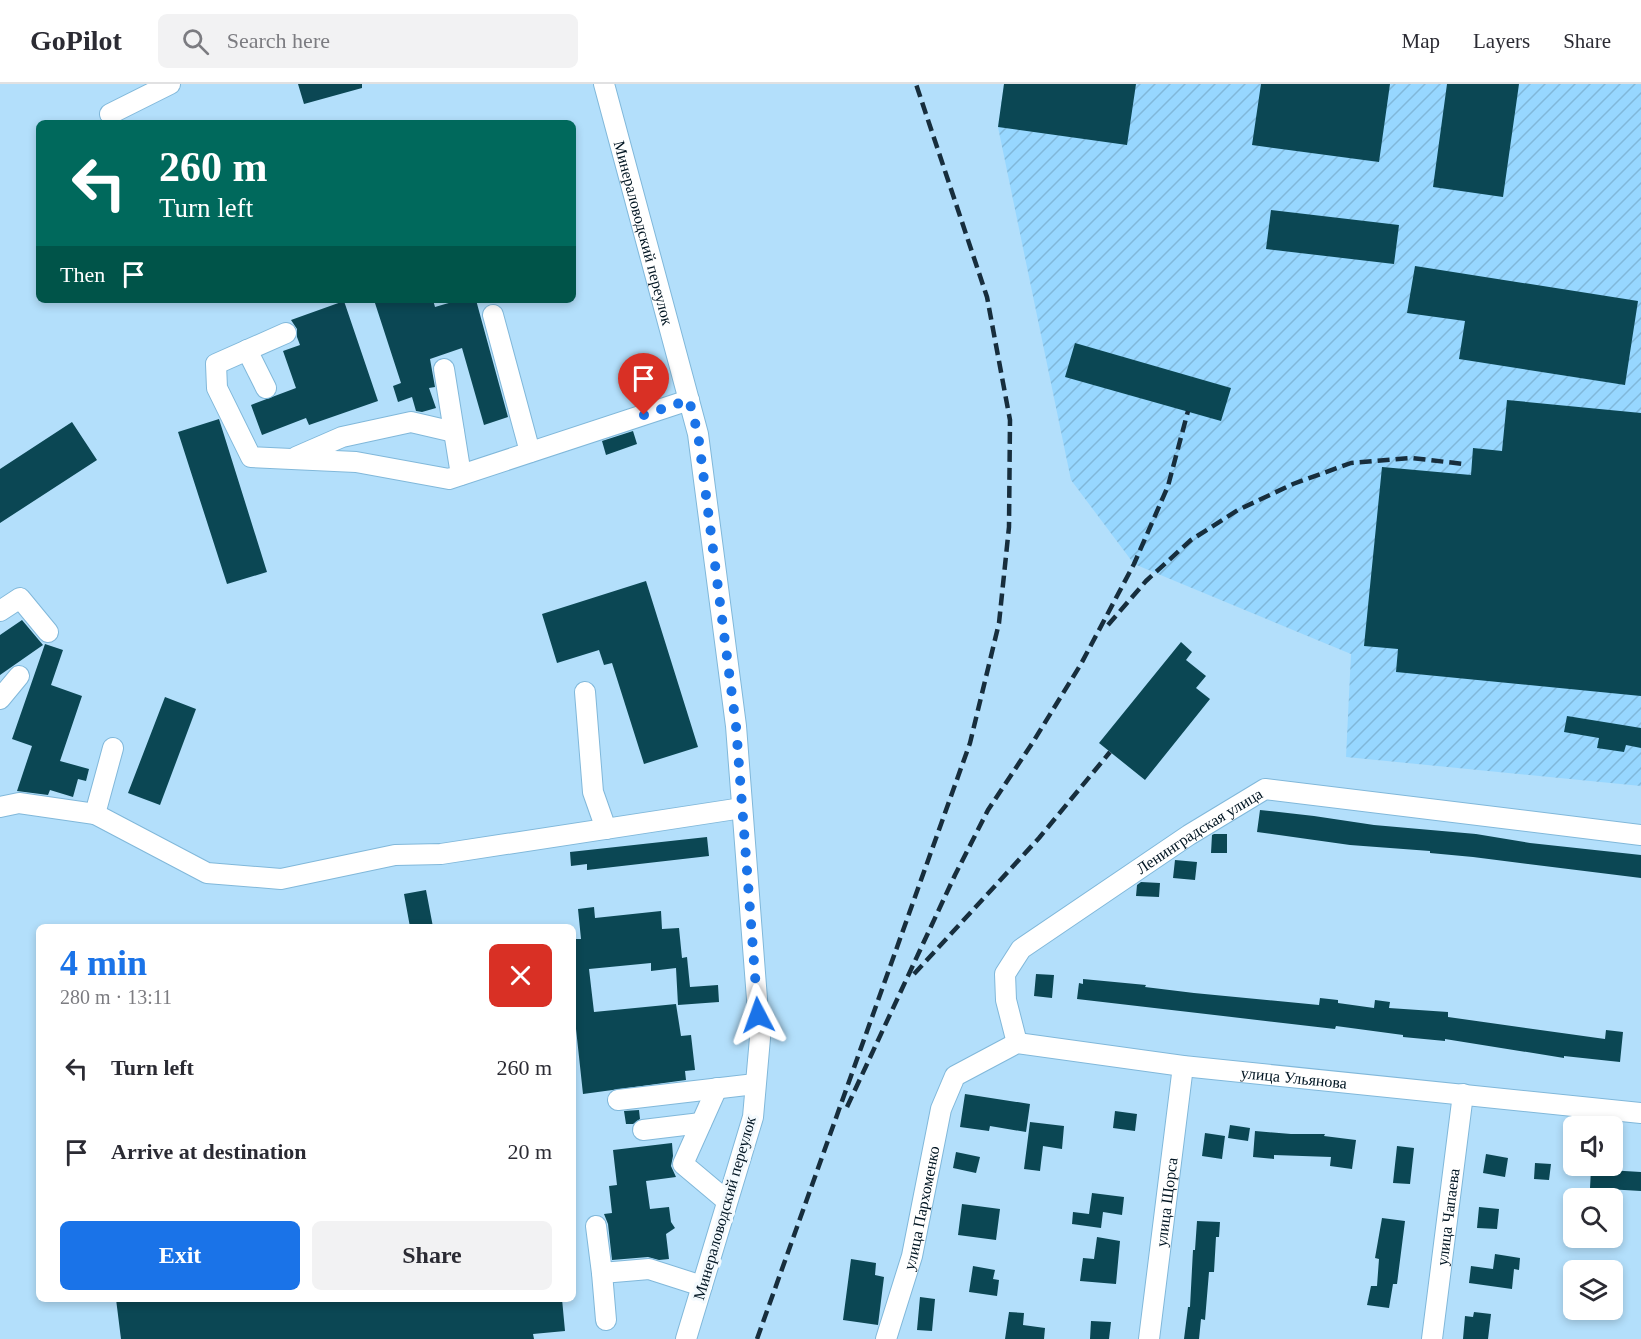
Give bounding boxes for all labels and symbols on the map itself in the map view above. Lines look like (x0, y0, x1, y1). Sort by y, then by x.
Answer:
street label: Минераловодский переулок (611, 139, 676, 327)
pin (618, 353, 669, 415)
street label: Ленинградская улица (1133, 785, 1265, 877)
position arrow (726, 983, 790, 1047)
street label: улица Ульянова (1240, 1064, 1348, 1092)
street label: Минераловодский переулок (690, 1114, 760, 1302)
street label: улица Пархоменко (900, 1145, 943, 1272)
street label: улица Щорса (1153, 1156, 1181, 1248)
street label: улица Чапаева (1433, 1167, 1463, 1267)

